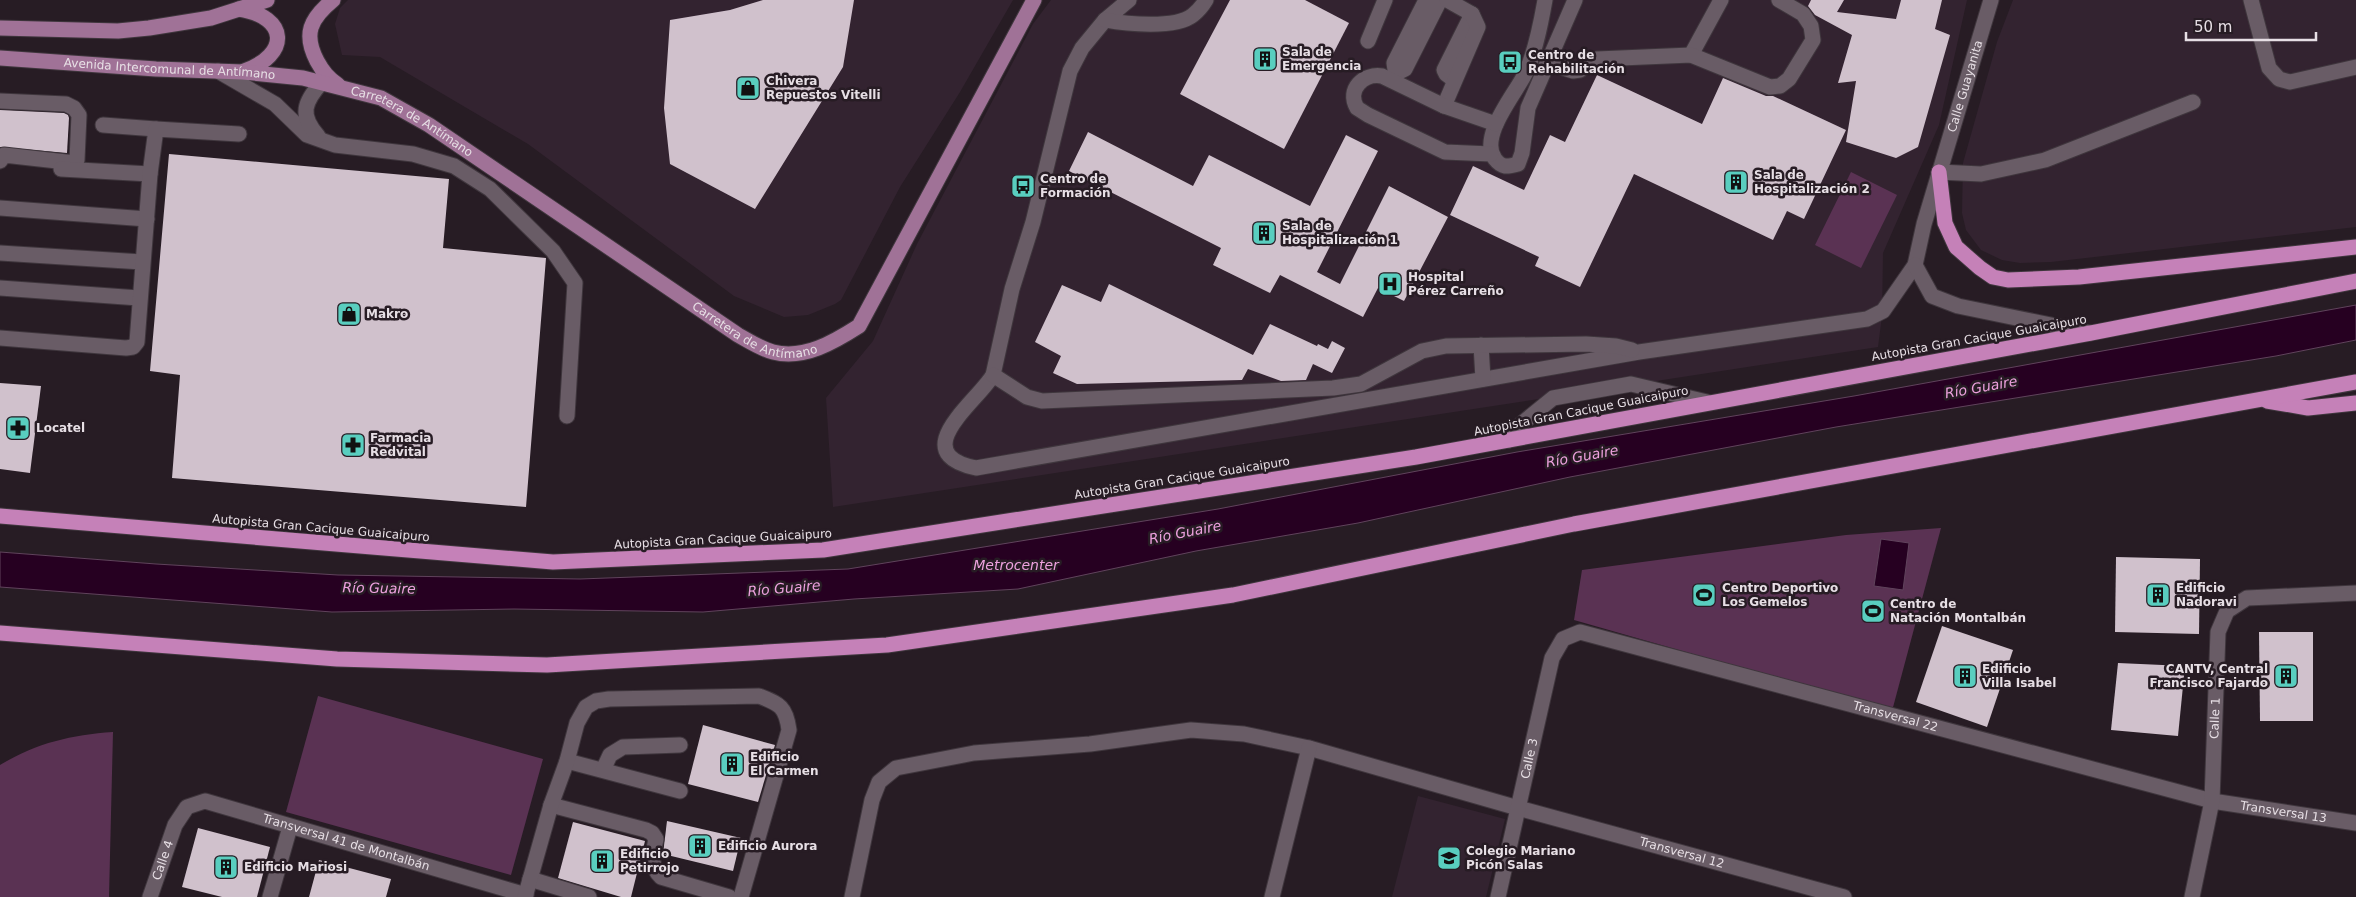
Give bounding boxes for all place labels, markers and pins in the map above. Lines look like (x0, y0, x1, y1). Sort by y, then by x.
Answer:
place label: Sala de Emergencia (1282, 45, 1361, 73)
building icon: Sala de Emergencia (1252, 46, 1278, 72)
place label: Centro de Rehabilitación (1528, 48, 1625, 76)
bus stop icon: Centro de Rehabilitación (1497, 49, 1523, 75)
place label: Chivera Repuestos Vitelli (766, 74, 881, 102)
shop icon: Chivera Repuestos Vitelli (735, 75, 761, 101)
place label: Sala de Hospitalización 2 (1754, 168, 1870, 196)
building icon: Sala de Hospitalización 2 (1723, 169, 1749, 195)
place label: Centro de Formación (1040, 172, 1111, 200)
bus stop icon: Centro de Formación (1010, 173, 1036, 199)
place label: Sala de Hospitalización 1 (1282, 219, 1398, 247)
building icon: Sala de Hospitalización 1 (1251, 220, 1277, 246)
place label: Hospital Pérez Carreño (1408, 270, 1504, 298)
hospital icon: Hospital Pérez Carreño (1377, 271, 1403, 297)
shop icon: Makro (336, 301, 362, 327)
place label: Makro (366, 307, 408, 321)
pharmacy icon: Locatel (5, 415, 31, 441)
place label: Locatel (36, 421, 85, 435)
place label: Farmacia Redvital (370, 431, 431, 459)
pharmacy icon: Farmacia Redvital (340, 432, 366, 458)
place label: Centro Deportivo Los Gemelos (1722, 581, 1838, 609)
place label: Edificio Nadoravi (2176, 581, 2237, 609)
sports icon: Centro Deportivo Los Gemelos (1691, 582, 1717, 608)
building icon: Edificio Nadoravi (2145, 582, 2171, 608)
place label: Centro de Natación Montalbán (1890, 597, 2026, 625)
sports icon: Centro de Natación Montalbán (1860, 598, 1886, 624)
place label: Edificio Villa Isabel (1982, 662, 2056, 690)
place label: CANTV, Central Francisco Fajardo (2150, 662, 2268, 690)
building icon: Edificio Villa Isabel (1952, 663, 1978, 689)
building icon: CANTV, Central Francisco Fajardo (2273, 663, 2299, 689)
place label: Edificio El Carmen (750, 750, 819, 778)
building icon: Edificio El Carmen (719, 751, 745, 777)
building icon: Edificio Aurora (687, 833, 713, 859)
place label: Edificio Aurora (718, 839, 817, 853)
place label: Colegio Mariano Picón Salas (1466, 844, 1575, 872)
school or university icon: Colegio Mariano Picón Salas (1436, 845, 1462, 871)
place label: Edificio Petirrojo (620, 847, 679, 875)
building icon: Edificio Petirrojo (589, 848, 615, 874)
building icon: Edificio Mariosi (213, 854, 239, 880)
place label: Edificio Mariosi (244, 860, 347, 874)

